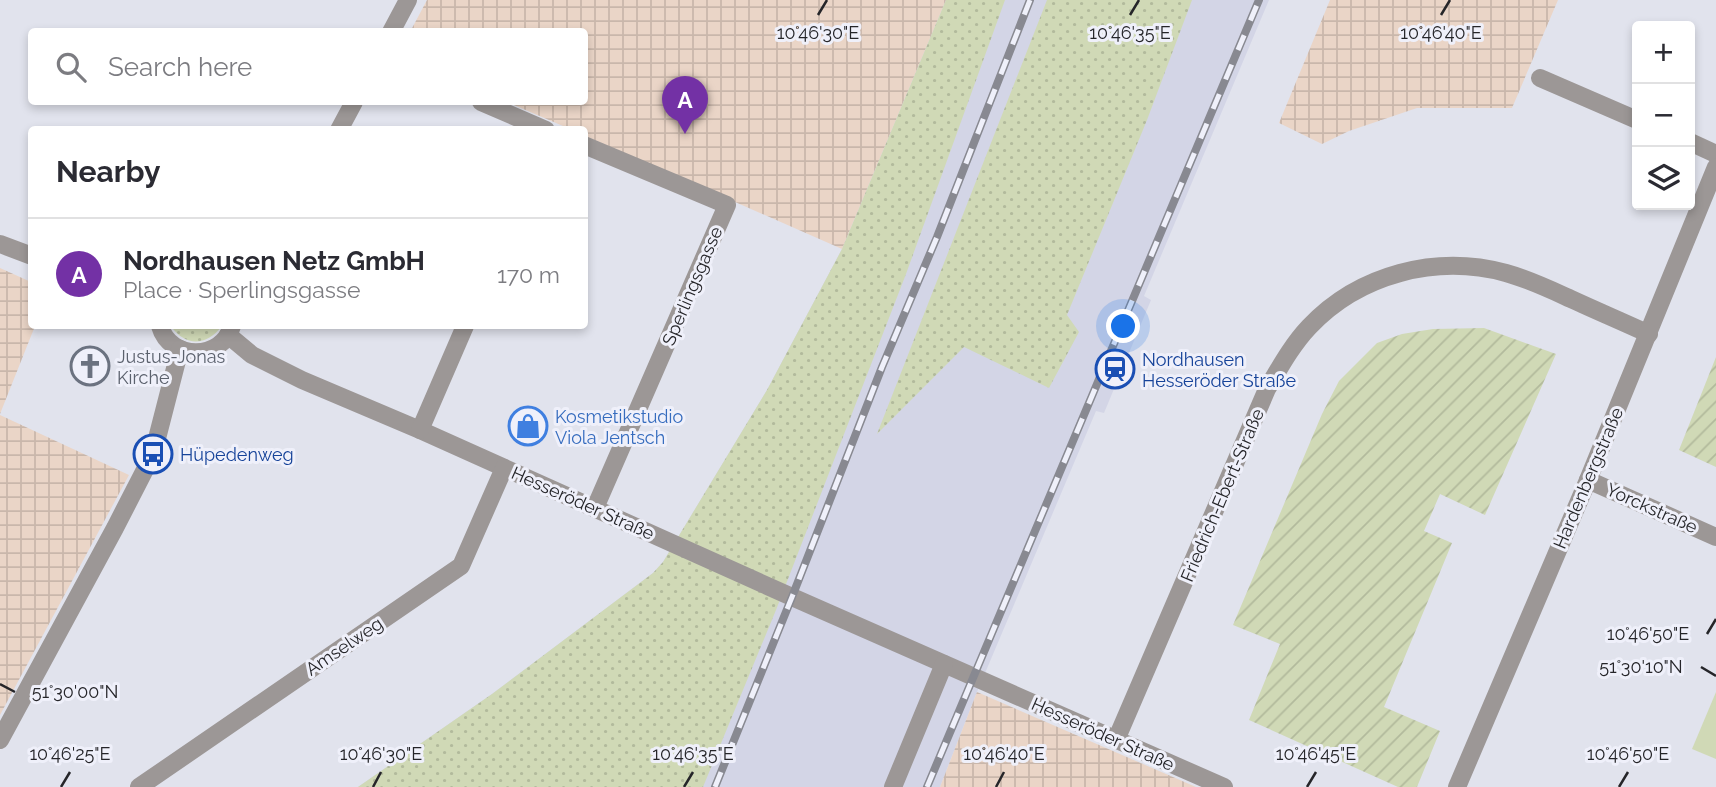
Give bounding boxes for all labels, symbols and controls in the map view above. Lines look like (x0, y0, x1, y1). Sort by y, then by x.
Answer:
map controls (1632, 21, 1695, 210)
button: + (1632, 21, 1695, 84)
text: 10°46'30"E (777, 22, 859, 43)
text: 10°46'35"E (1089, 22, 1171, 43)
text: 10°46'40"E (1400, 22, 1482, 43)
search box (28, 28, 588, 105)
icon: search (52, 48, 90, 86)
text: Search here (108, 52, 252, 82)
pin: A (662, 76, 708, 134)
button: − (1632, 84, 1695, 147)
button: layers (1632, 147, 1695, 210)
text: Nearby (56, 154, 160, 189)
street label: Sperlingsgasse (658, 223, 727, 349)
text: Nordhausen Netz GmbH (123, 246, 425, 276)
text: A (71, 261, 87, 288)
text: 170 m (497, 261, 560, 288)
text: Place · Sperlingsgasse (123, 276, 360, 303)
your location (1106, 309, 1140, 343)
church icon: Justus-Jonas Kirche (69, 345, 111, 387)
place label: Justus-Jonas Kirche (117, 346, 225, 388)
station icon: Nordhausen Hesseröder Straße (1094, 348, 1136, 390)
place label: Nordhausen Hesseröder Straße (1142, 349, 1296, 391)
street label: Hardenbergstraße (1549, 404, 1627, 552)
shop icon: Kosmetikstudio Viola Jentsch (507, 405, 549, 447)
street label: Friedrich-Ebert-Straße (1176, 405, 1268, 585)
place label: Kosmetikstudio Viola Jentsch (555, 406, 683, 448)
bus stop icon: Hüpedenweg (132, 433, 174, 475)
place label: Hüpedenweg (180, 444, 294, 465)
street label: Hesseröder Straße (508, 462, 658, 544)
street label: Yorckstraße (1603, 479, 1701, 538)
street label: Amselweg (301, 613, 387, 679)
text: 10°46'50"E (1607, 623, 1689, 644)
text: 51°30'10"N (1599, 656, 1683, 677)
text: 51°30'00"N (32, 681, 118, 702)
street label: Hesseröder Straße (1028, 693, 1178, 775)
text: 10°46'25"E (29, 743, 111, 764)
text: 10°46'30"E (340, 743, 422, 764)
text: 10°46'35"E (652, 743, 734, 764)
text: 10°46'40"E (963, 743, 1045, 764)
text: 10°46'45"E (1276, 743, 1356, 764)
text: 10°46'50"E (1587, 743, 1669, 764)

